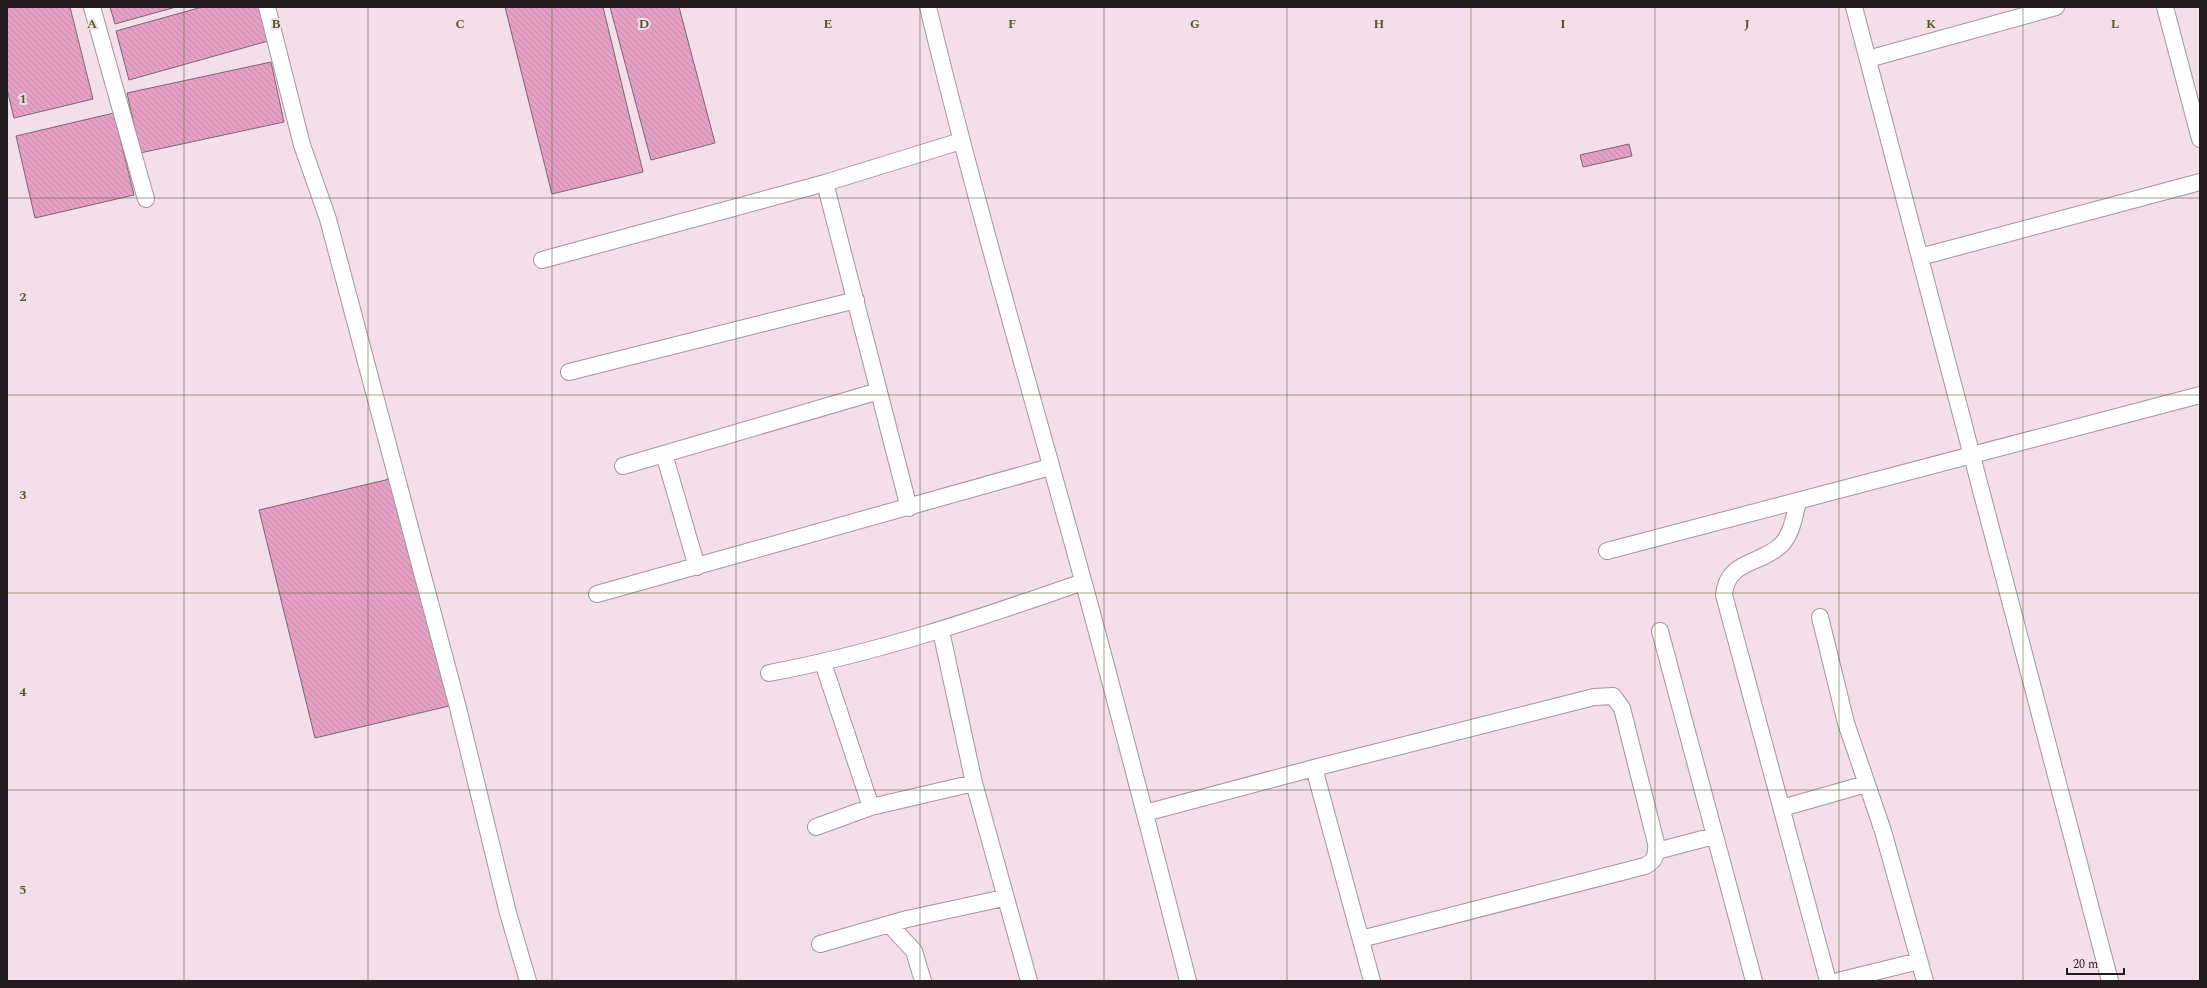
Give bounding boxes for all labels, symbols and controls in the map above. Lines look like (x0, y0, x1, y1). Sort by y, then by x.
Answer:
text: A (87, 14, 97, 34)
text: B (271, 14, 281, 34)
text: C (455, 14, 465, 34)
text: D (639, 14, 649, 34)
text: E (824, 14, 833, 34)
text: F (1008, 14, 1016, 34)
text: G (1190, 14, 1200, 34)
text: H (1374, 14, 1385, 34)
text: I (1560, 14, 1566, 34)
text: J (1744, 14, 1750, 34)
text: K (1926, 14, 1936, 34)
text: L (2111, 14, 2119, 34)
text: 1 (19, 89, 27, 109)
text: 2 (19, 287, 27, 307)
text: 3 (19, 485, 27, 505)
text: 4 (19, 682, 27, 702)
text: 5 (19, 880, 27, 900)
scale bar (2067, 950, 2124, 976)
text: 20 m (2073, 955, 2098, 974)

